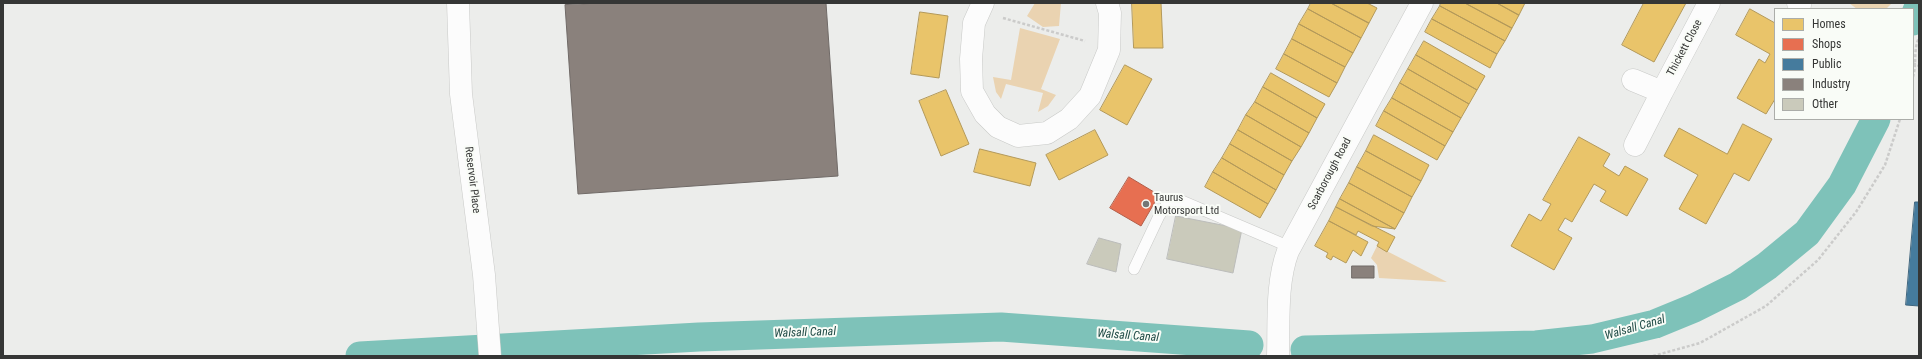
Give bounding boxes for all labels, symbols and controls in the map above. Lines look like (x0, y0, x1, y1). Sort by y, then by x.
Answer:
legend (1774, 8, 1914, 120)
street label: Thickett Close (1665, 17, 1705, 79)
text: Homes (1812, 17, 1846, 31)
text: Shops (1812, 37, 1841, 51)
text: Public (1812, 57, 1841, 71)
text: Industry (1812, 77, 1850, 91)
text: Other (1812, 97, 1838, 111)
street label: Scarborough Road (1305, 136, 1355, 212)
street label: Reservoir Place (461, 146, 483, 214)
place label: Taurus Motorsport Ltd (1154, 191, 1219, 217)
marker: Taurus Motorsport Ltd (1141, 199, 1151, 209)
water label: Walsall Canal (1603, 313, 1667, 343)
water label: Walsall Canal (774, 325, 836, 341)
water label: Walsall Canal (1097, 327, 1159, 345)

